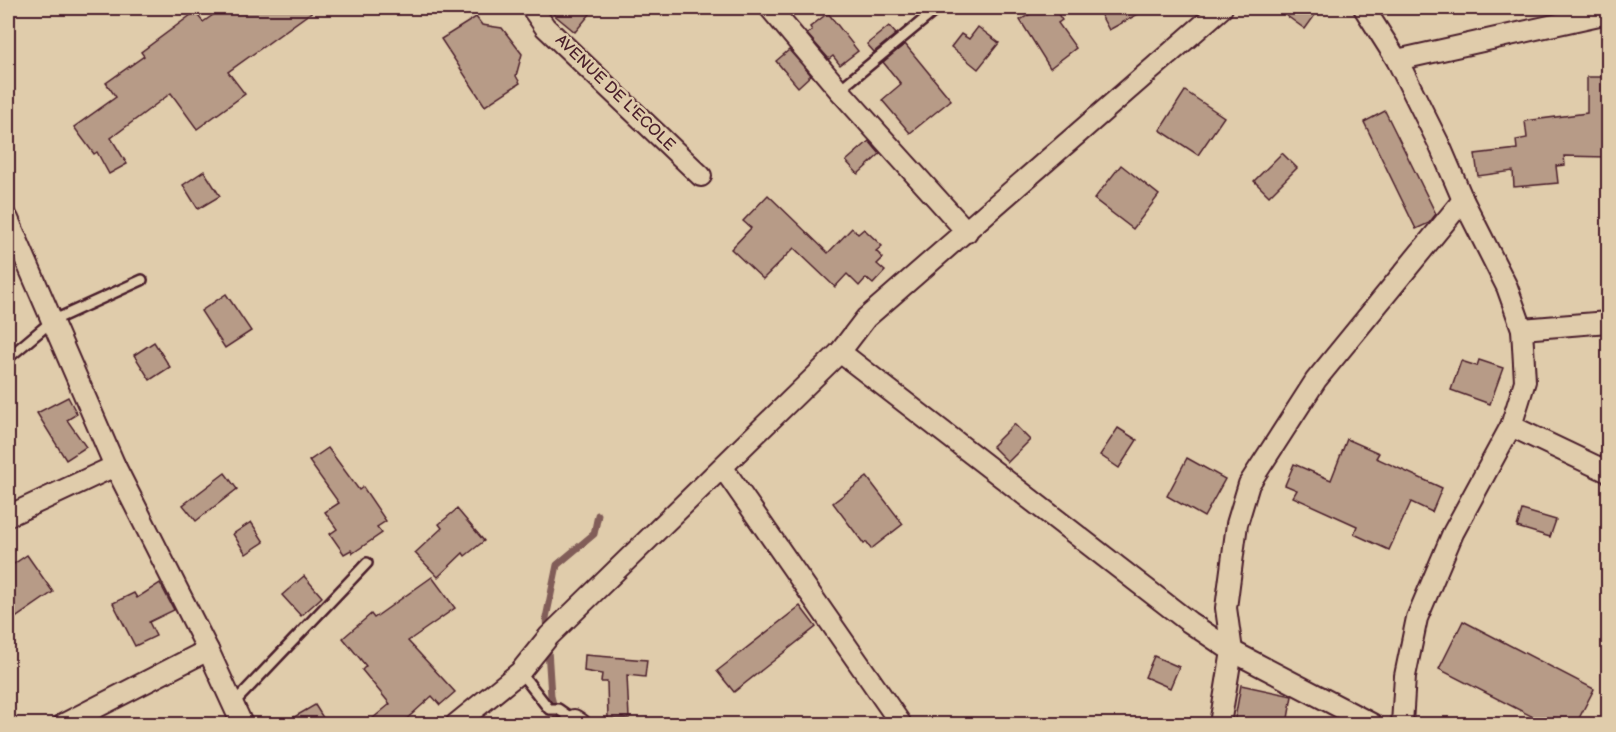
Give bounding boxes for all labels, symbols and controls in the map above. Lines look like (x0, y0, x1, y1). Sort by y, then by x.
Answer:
street label: AVENUE DE L'ECOLE (551, 31, 679, 155)

